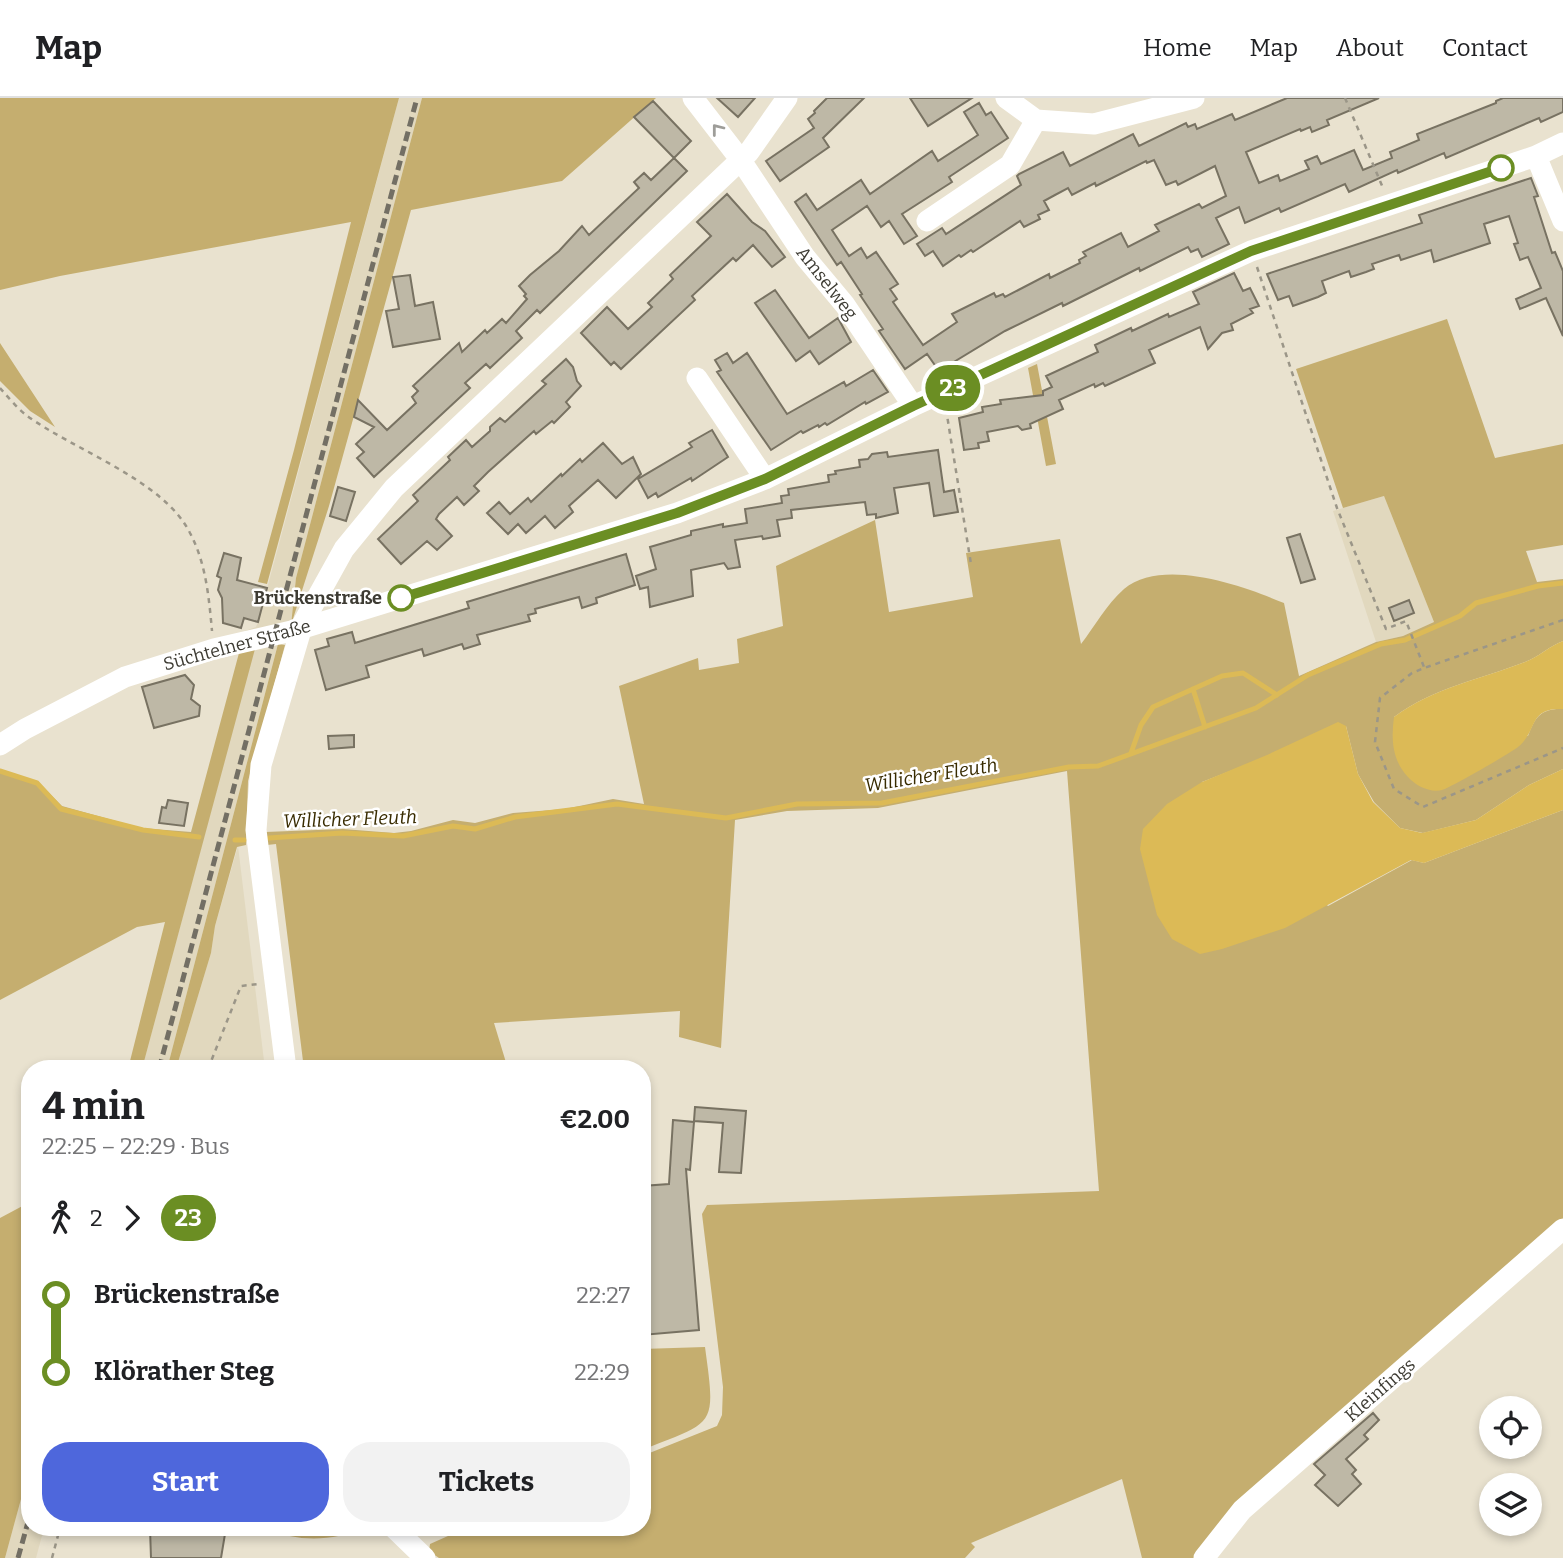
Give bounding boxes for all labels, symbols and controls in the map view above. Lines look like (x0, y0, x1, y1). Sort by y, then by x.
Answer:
text: Map (35, 28, 102, 68)
text: Home (1143, 34, 1212, 62)
text: Map (1250, 34, 1298, 62)
text: About (1336, 34, 1404, 62)
text: Contact (1442, 34, 1528, 62)
one-way arrow (712, 124, 725, 136)
unlabelled marker (1488, 155, 1514, 181)
street label: Amselweg (792, 242, 862, 324)
line badge: 23 (922, 365, 984, 411)
text: 23 (939, 374, 967, 402)
marker: Brückenstraße (388, 585, 414, 611)
place label: Brückenstraße (254, 587, 382, 609)
street label: Süchtelner Straße (161, 615, 313, 675)
water label: Willicher Fleuth (863, 753, 999, 797)
water label: Willicher Fleuth (282, 805, 418, 833)
text: 4 min (42, 1083, 145, 1129)
text: €2.00 (559, 1104, 630, 1135)
text: 22:25 – 22:29 · Bus (42, 1132, 230, 1160)
icon: walk (42, 1199, 80, 1237)
icon: forward (113, 1199, 151, 1237)
text: 2 (90, 1204, 103, 1232)
text: 23 (175, 1204, 202, 1232)
text: Brückenstraße (94, 1279, 279, 1310)
text: 22:27 (576, 1281, 630, 1309)
street label: Kleinfings (1340, 1353, 1420, 1427)
text: Klörather Steg (94, 1356, 274, 1387)
text: 22:29 (574, 1358, 630, 1386)
map controls (1479, 1396, 1542, 1536)
button: locate (1479, 1396, 1542, 1459)
button: Start (42, 1442, 329, 1522)
button: Tickets (343, 1442, 630, 1522)
button: layers (1479, 1473, 1542, 1536)

